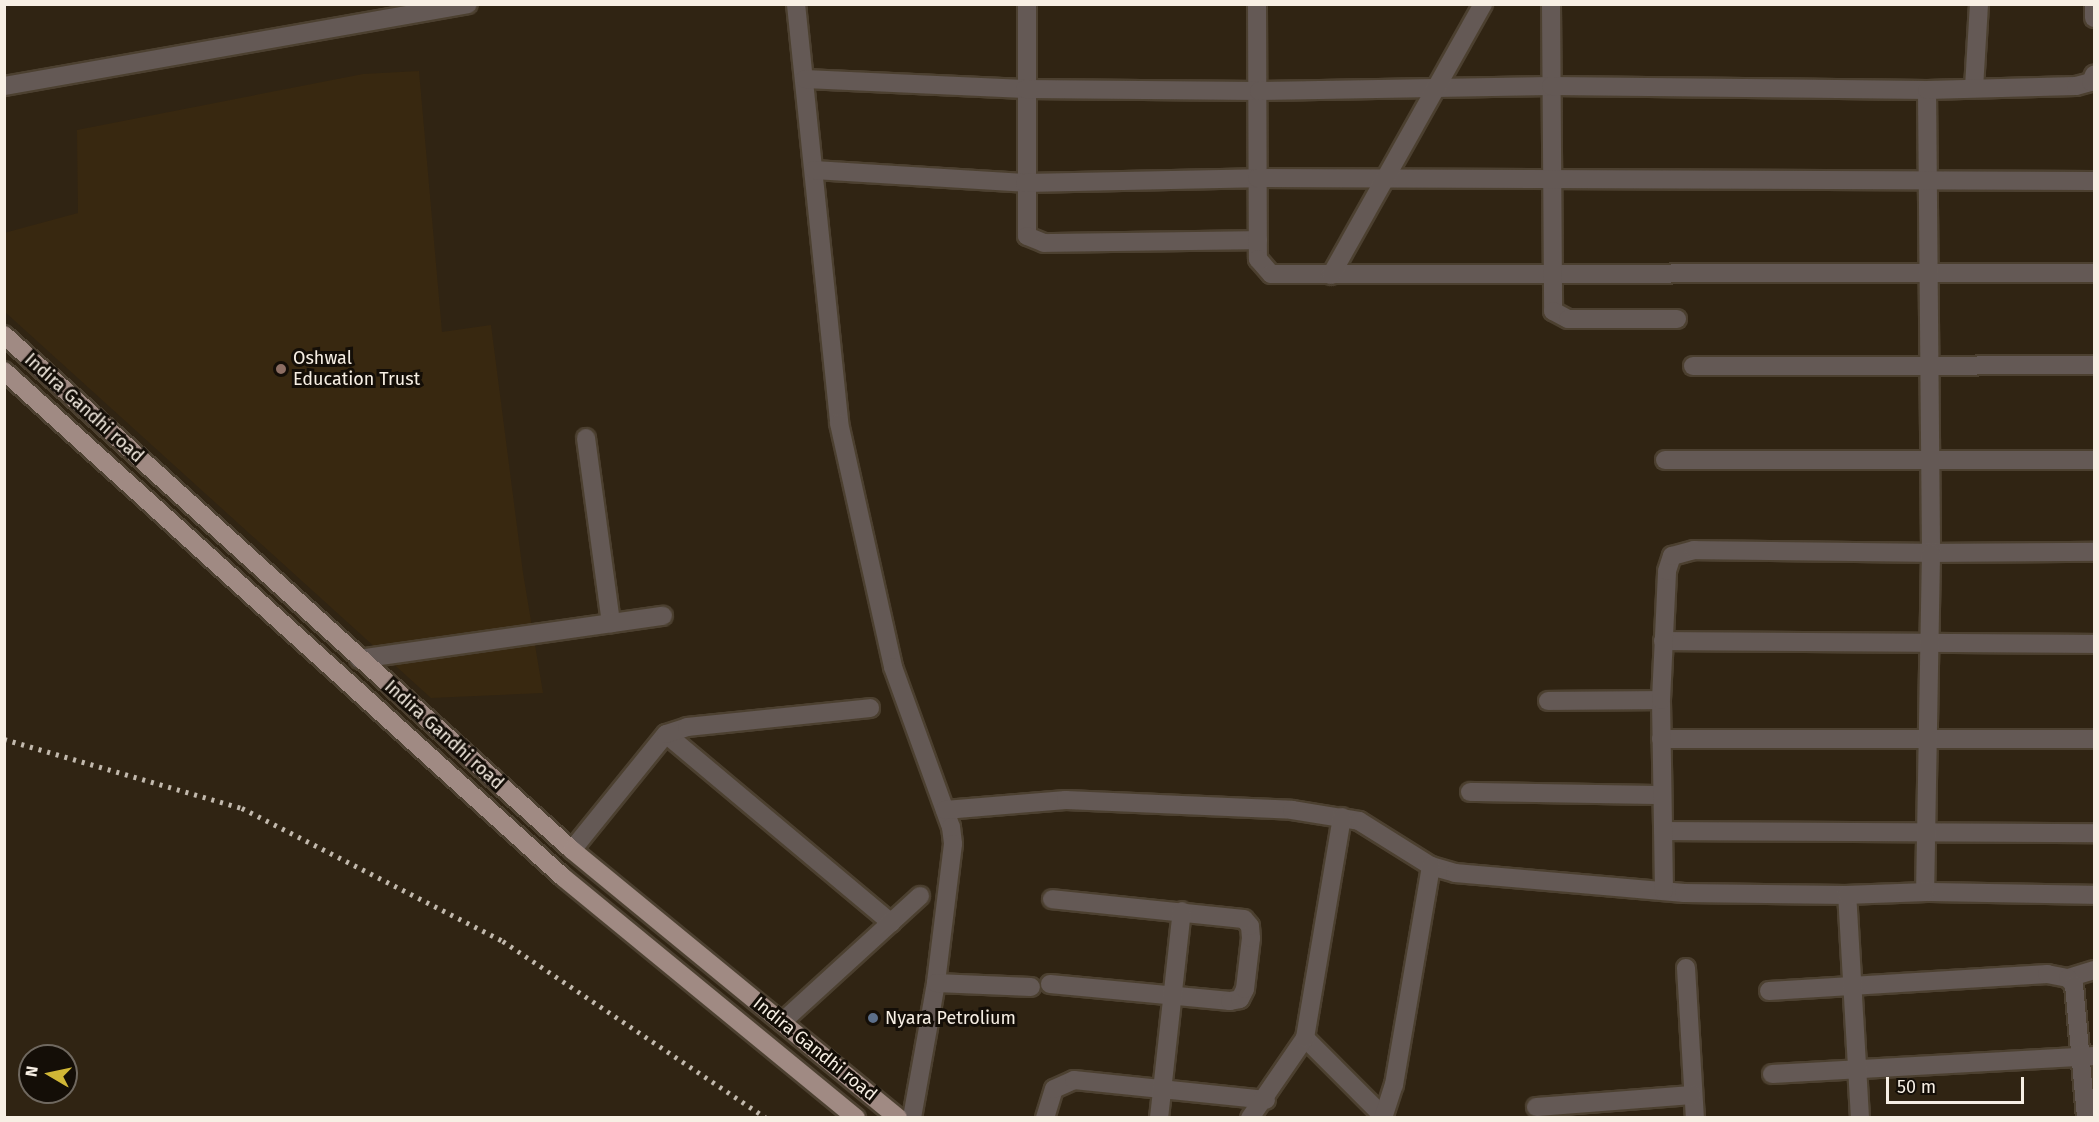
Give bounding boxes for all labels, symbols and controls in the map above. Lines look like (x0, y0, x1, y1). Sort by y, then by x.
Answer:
place label: Oshwal Education Trust (293, 348, 420, 391)
street label: Indira Gandhi road (20, 349, 148, 467)
marker: Oshwal Education Trust (274, 362, 288, 376)
street label: Indira Gandhi road (380, 676, 508, 794)
street label: Indira Gandhi road (749, 993, 881, 1105)
place label: Nyara Petrolium (885, 1007, 1016, 1029)
marker: Nyara Petrolium (866, 1011, 880, 1025)
north arrow (18, 1044, 78, 1104)
text: N (21, 1065, 42, 1078)
scale bar (1889, 1065, 2027, 1103)
text: 50 m (1897, 1076, 1936, 1098)

